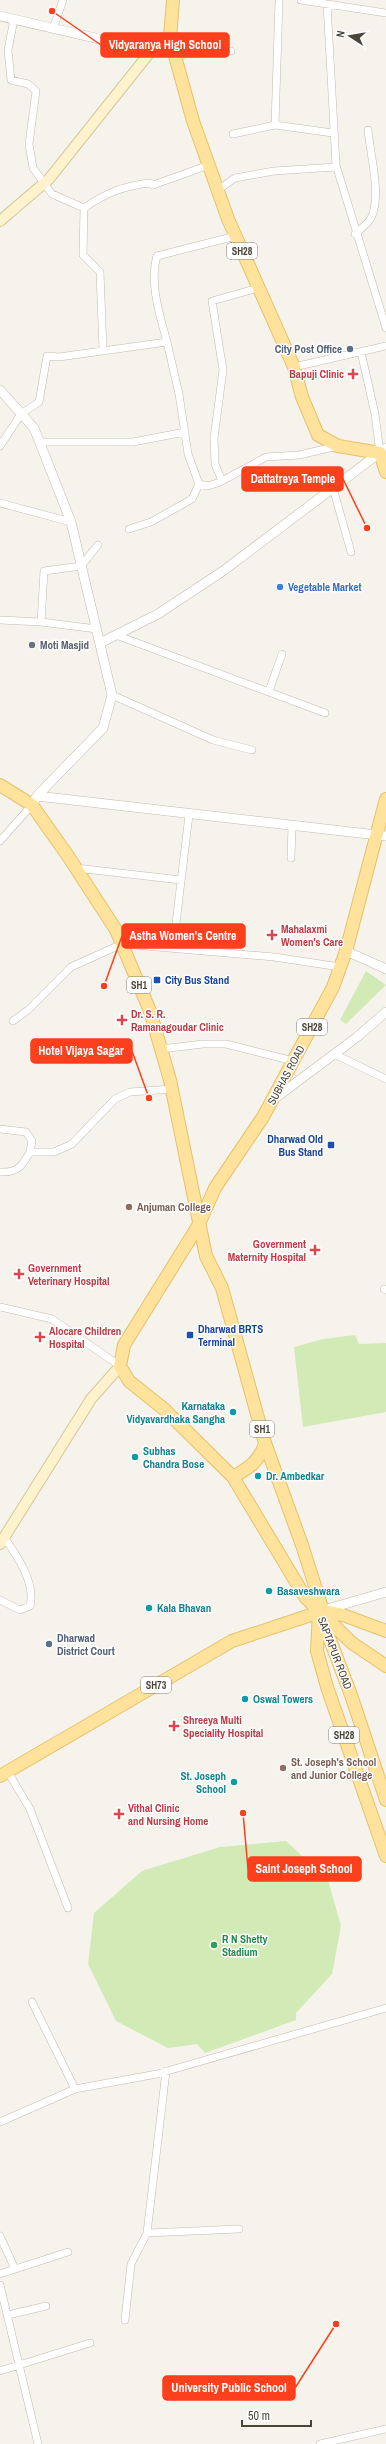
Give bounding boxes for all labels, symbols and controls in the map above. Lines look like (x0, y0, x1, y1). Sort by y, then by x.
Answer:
north arrow (330, 16, 370, 56)
text: N (333, 29, 348, 39)
callout: Vidyaranya High School (101, 33, 229, 57)
text: Vidyaranya High School (109, 37, 222, 53)
road number: SH28 (227, 243, 257, 259)
place label: City Post Office (275, 342, 342, 356)
marker: City Post Office (345, 344, 355, 354)
place label: Bapuji Clinic (289, 367, 344, 381)
marker: Bapuji Clinic (347, 368, 359, 380)
callout: Dattatreya Temple (242, 467, 343, 491)
text: Dattatreya Temple (251, 471, 336, 487)
place label: Vegetable Market (288, 580, 362, 594)
marker: Vegetable Market (275, 582, 285, 592)
place label: Moti Masjid (40, 638, 89, 652)
marker: Moti Masjid (27, 640, 37, 650)
place label: Mahalaxmi Women's Care (281, 922, 343, 949)
callout: Astha Women's Centre (122, 924, 245, 948)
text: Astha Women's Centre (129, 928, 237, 944)
marker: Mahalaxmi Women's Care (266, 929, 278, 941)
place label: City Bus Stand (165, 973, 229, 987)
marker: City Bus Stand (152, 975, 162, 985)
road number: SH1 (127, 977, 151, 993)
place label: Dr. S. R. Ramanagoudar Clinic (131, 1007, 224, 1034)
marker: Dr. S. R. Ramanagoudar Clinic (116, 1014, 128, 1026)
road number: SH28 (297, 1019, 327, 1035)
callout: Hotel Vijaya Sagar (31, 1039, 132, 1063)
text: Hotel Vijaya Sagar (38, 1043, 124, 1059)
street label: SUBHAS ROAD (264, 1043, 308, 1107)
place label: Dharwad Old Bus Stand (267, 1132, 323, 1159)
marker: Dharwad Old Bus Stand (326, 1140, 336, 1150)
place label: Anjuman College (137, 1200, 211, 1214)
marker: Anjuman College (124, 1202, 134, 1212)
place label: Government Maternity Hospital (228, 1237, 306, 1264)
marker: Government Maternity Hospital (309, 1244, 321, 1256)
place label: Government Veterinary Hospital (28, 1261, 110, 1288)
marker: Government Veterinary Hospital (13, 1268, 25, 1280)
place label: Dharwad BRTS Terminal (198, 1322, 263, 1349)
place label: Alocare Children Hospital (49, 1324, 121, 1351)
marker: Dharwad BRTS Terminal (185, 1330, 195, 1340)
marker: Alocare Children Hospital (34, 1331, 46, 1343)
place label: Karnataka Vidyavardhaka Sangha (126, 1399, 225, 1426)
marker: Karnataka Vidyavardhaka Sangha (228, 1407, 238, 1417)
road number: SH1 (250, 1421, 274, 1437)
place label: Subhas Chandra Bose (143, 1444, 204, 1471)
marker: Subhas Chandra Bose (130, 1452, 140, 1462)
place label: Dr. Ambedkar (266, 1469, 325, 1483)
marker: Dr. Ambedkar (253, 1471, 263, 1481)
place label: Basaveshwara (277, 1584, 340, 1598)
marker: Basaveshwara (264, 1586, 274, 1596)
place label: Kala Bhavan (157, 1601, 211, 1615)
marker: Kala Bhavan (144, 1603, 154, 1613)
street label: SAPTAPUR ROAD (315, 1615, 355, 1691)
place label: Dharwad District Court (57, 1631, 115, 1658)
marker: Dharwad District Court (44, 1639, 54, 1649)
road number: SH73 (141, 1677, 171, 1693)
place label: Oswal Towers (253, 1692, 313, 1706)
marker: Oswal Towers (240, 1694, 250, 1704)
place label: Shreeya Multi Speciality Hospital (183, 1713, 263, 1740)
marker: Shreeya Multi Speciality Hospital (168, 1720, 180, 1732)
road number: SH28 (329, 1727, 359, 1743)
place label: St. Joseph's School and Junior College (291, 1755, 376, 1782)
marker: St. Joseph's School and Junior College (278, 1763, 288, 1773)
place label: St. Joseph School (180, 1769, 226, 1796)
marker: St. Joseph School (229, 1777, 239, 1787)
place label: Vithal Clinic and Nursing Home (128, 1801, 208, 1828)
marker: Vithal Clinic and Nursing Home (113, 1808, 125, 1820)
callout: Saint Joseph School (248, 1857, 361, 1881)
text: Saint Joseph School (256, 1861, 353, 1877)
place label: R N Shetty Stadium (222, 1932, 268, 1959)
marker: R N Shetty Stadium (209, 1940, 219, 1950)
callout: University Public School (163, 2376, 295, 2400)
text: University Public School (171, 2380, 287, 2396)
scale bar (242, 2402, 311, 2428)
text: 50 m (248, 2408, 270, 2424)

